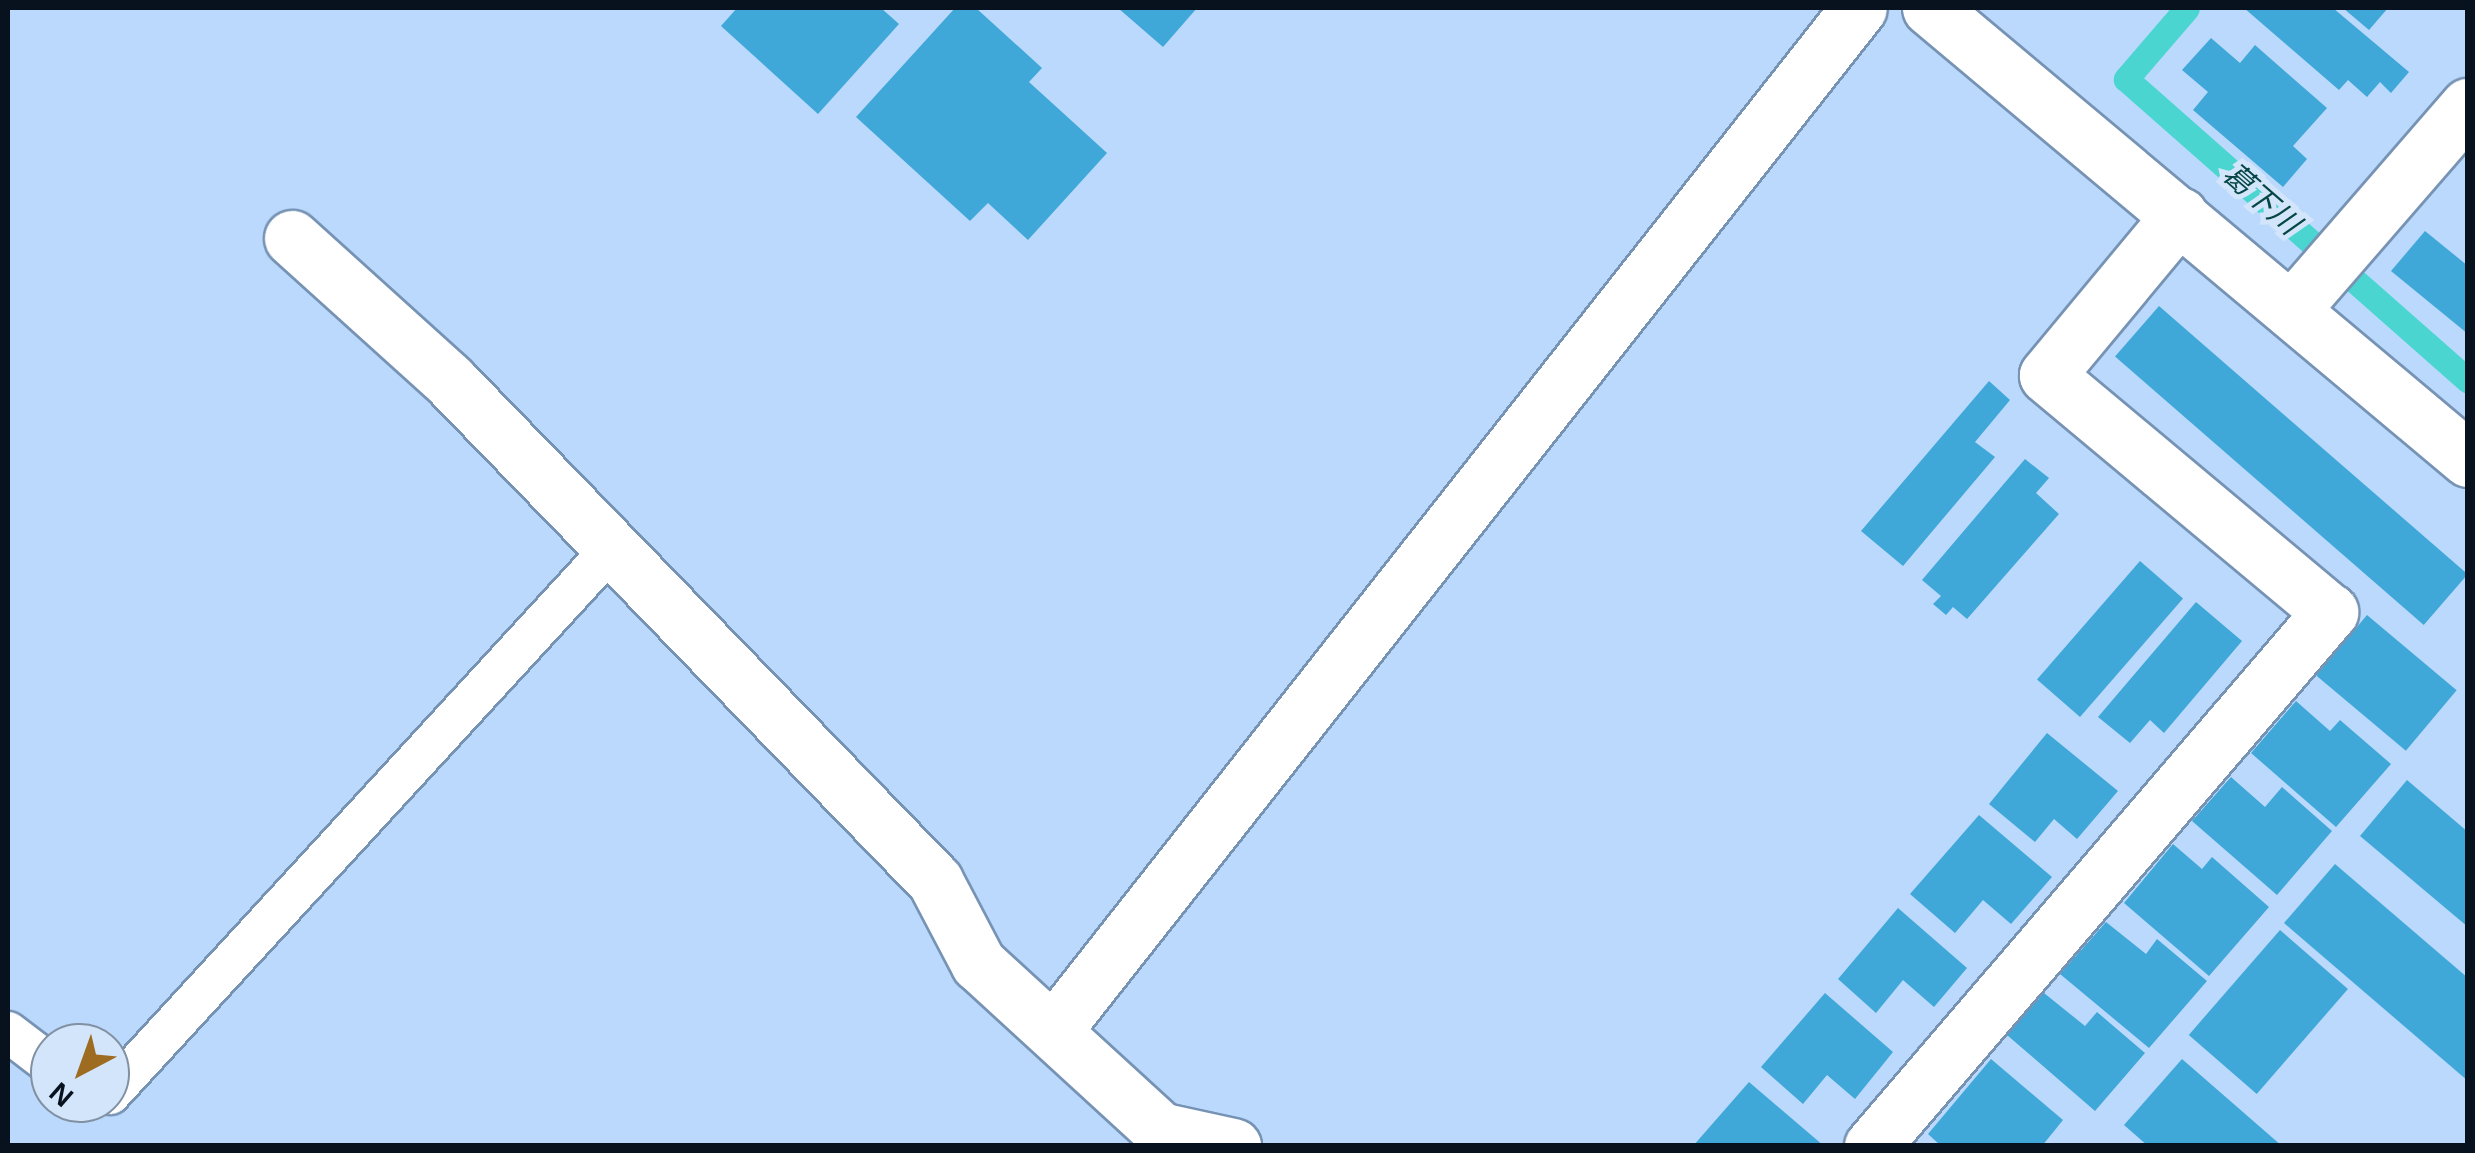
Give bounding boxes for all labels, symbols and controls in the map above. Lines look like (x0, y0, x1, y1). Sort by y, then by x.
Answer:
water label: 葛下川 (2215, 156, 2307, 242)
north arrow (30, 1023, 130, 1123)
text: N (44, 1076, 79, 1113)

